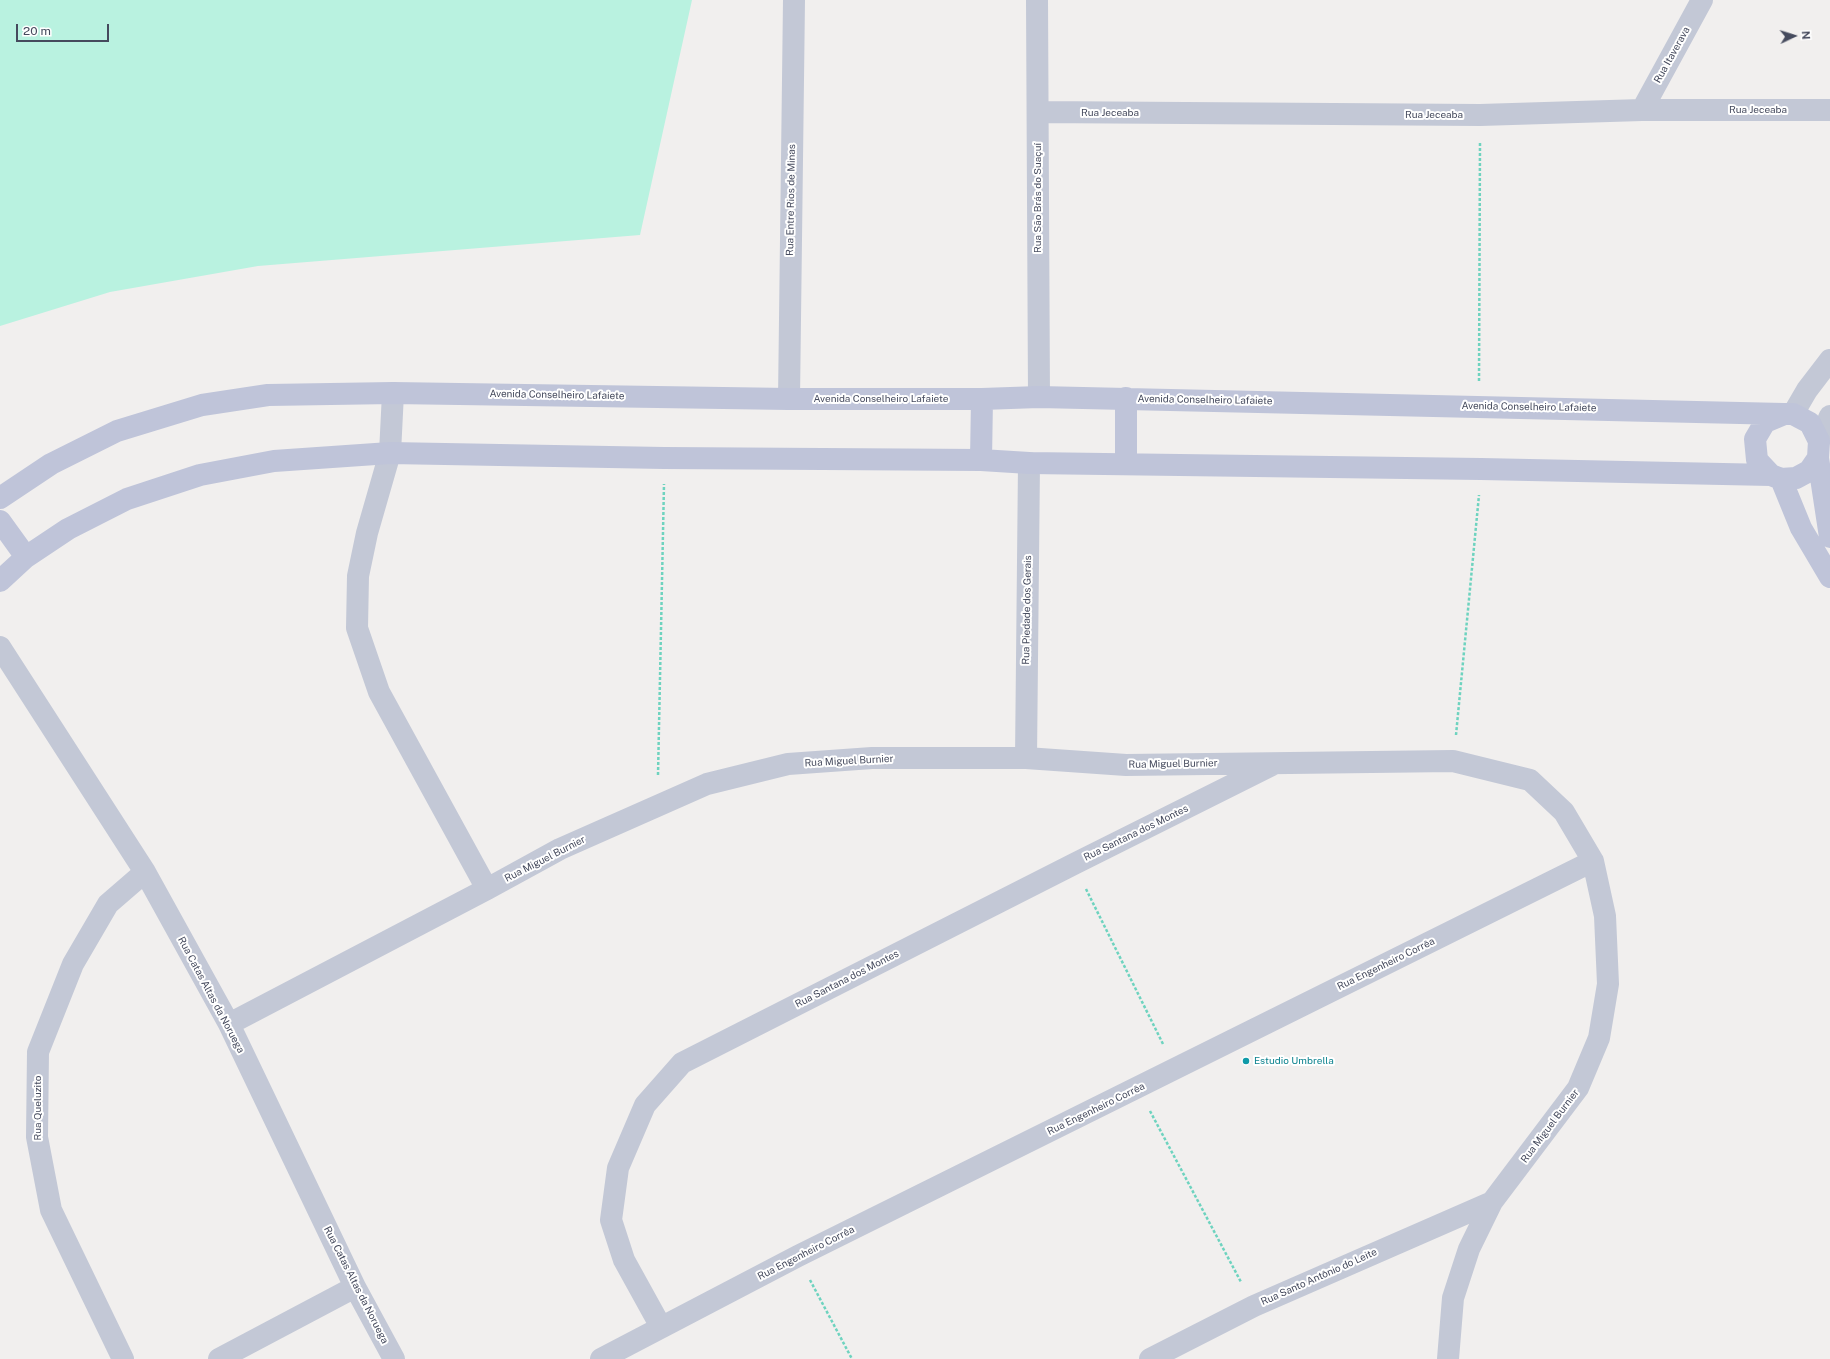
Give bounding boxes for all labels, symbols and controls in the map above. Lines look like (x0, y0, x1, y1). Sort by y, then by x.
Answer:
scale bar (18, 16, 111, 42)
north arrow (1774, 16, 1814, 56)
text: 20 m (23, 24, 51, 38)
street label: Rua Itaverava (1652, 25, 1692, 85)
text: N (1800, 30, 1812, 40)
street label: Rua Jeceaba (1729, 104, 1787, 116)
street label: Rua Jeceaba (1081, 107, 1139, 119)
street label: Rua Jeceaba (1405, 109, 1463, 121)
street label: Rua São Brás do Suaçuí (1032, 143, 1044, 253)
street label: Rua Entre Rios de Minas (784, 144, 798, 256)
street label: Avenida Conselheiro Lafaiete (489, 388, 625, 402)
street label: Avenida Conselheiro Lafaiete (814, 393, 948, 405)
street label: Avenida Conselheiro Lafaiete (1137, 393, 1273, 407)
street label: Avenida Conselheiro Lafaiete (1461, 400, 1597, 414)
street label: Rua Piedade dos Gerais (1020, 555, 1034, 665)
street label: Rua Miguel Burnier (804, 753, 894, 769)
street label: Rua Miguel Burnier (1128, 757, 1218, 771)
street label: Rua Santana dos Montes (1082, 802, 1190, 864)
street label: Rua Miguel Burnier (503, 833, 587, 885)
street label: Rua Catas Altas da Noruega (175, 935, 247, 1055)
street label: Rua Engenheiro Corrêa (1335, 935, 1437, 993)
street label: Rua Santana dos Montes (793, 948, 901, 1010)
place label: Estudio Umbrella (1254, 1055, 1334, 1067)
marker: Estudio Umbrella (1241, 1056, 1251, 1066)
street label: Rua Queluzito (32, 1076, 44, 1140)
street label: Rua Engenheiro Corrêa (1045, 1080, 1147, 1138)
street label: Rua Miguel Burnier (1518, 1087, 1582, 1165)
street label: Rua Engenheiro Corrêa (756, 1223, 856, 1283)
street label: Rua Catas Altas da Noruega (321, 1224, 391, 1346)
street label: Rua Santo Antônio do Leite (1259, 1246, 1379, 1308)

